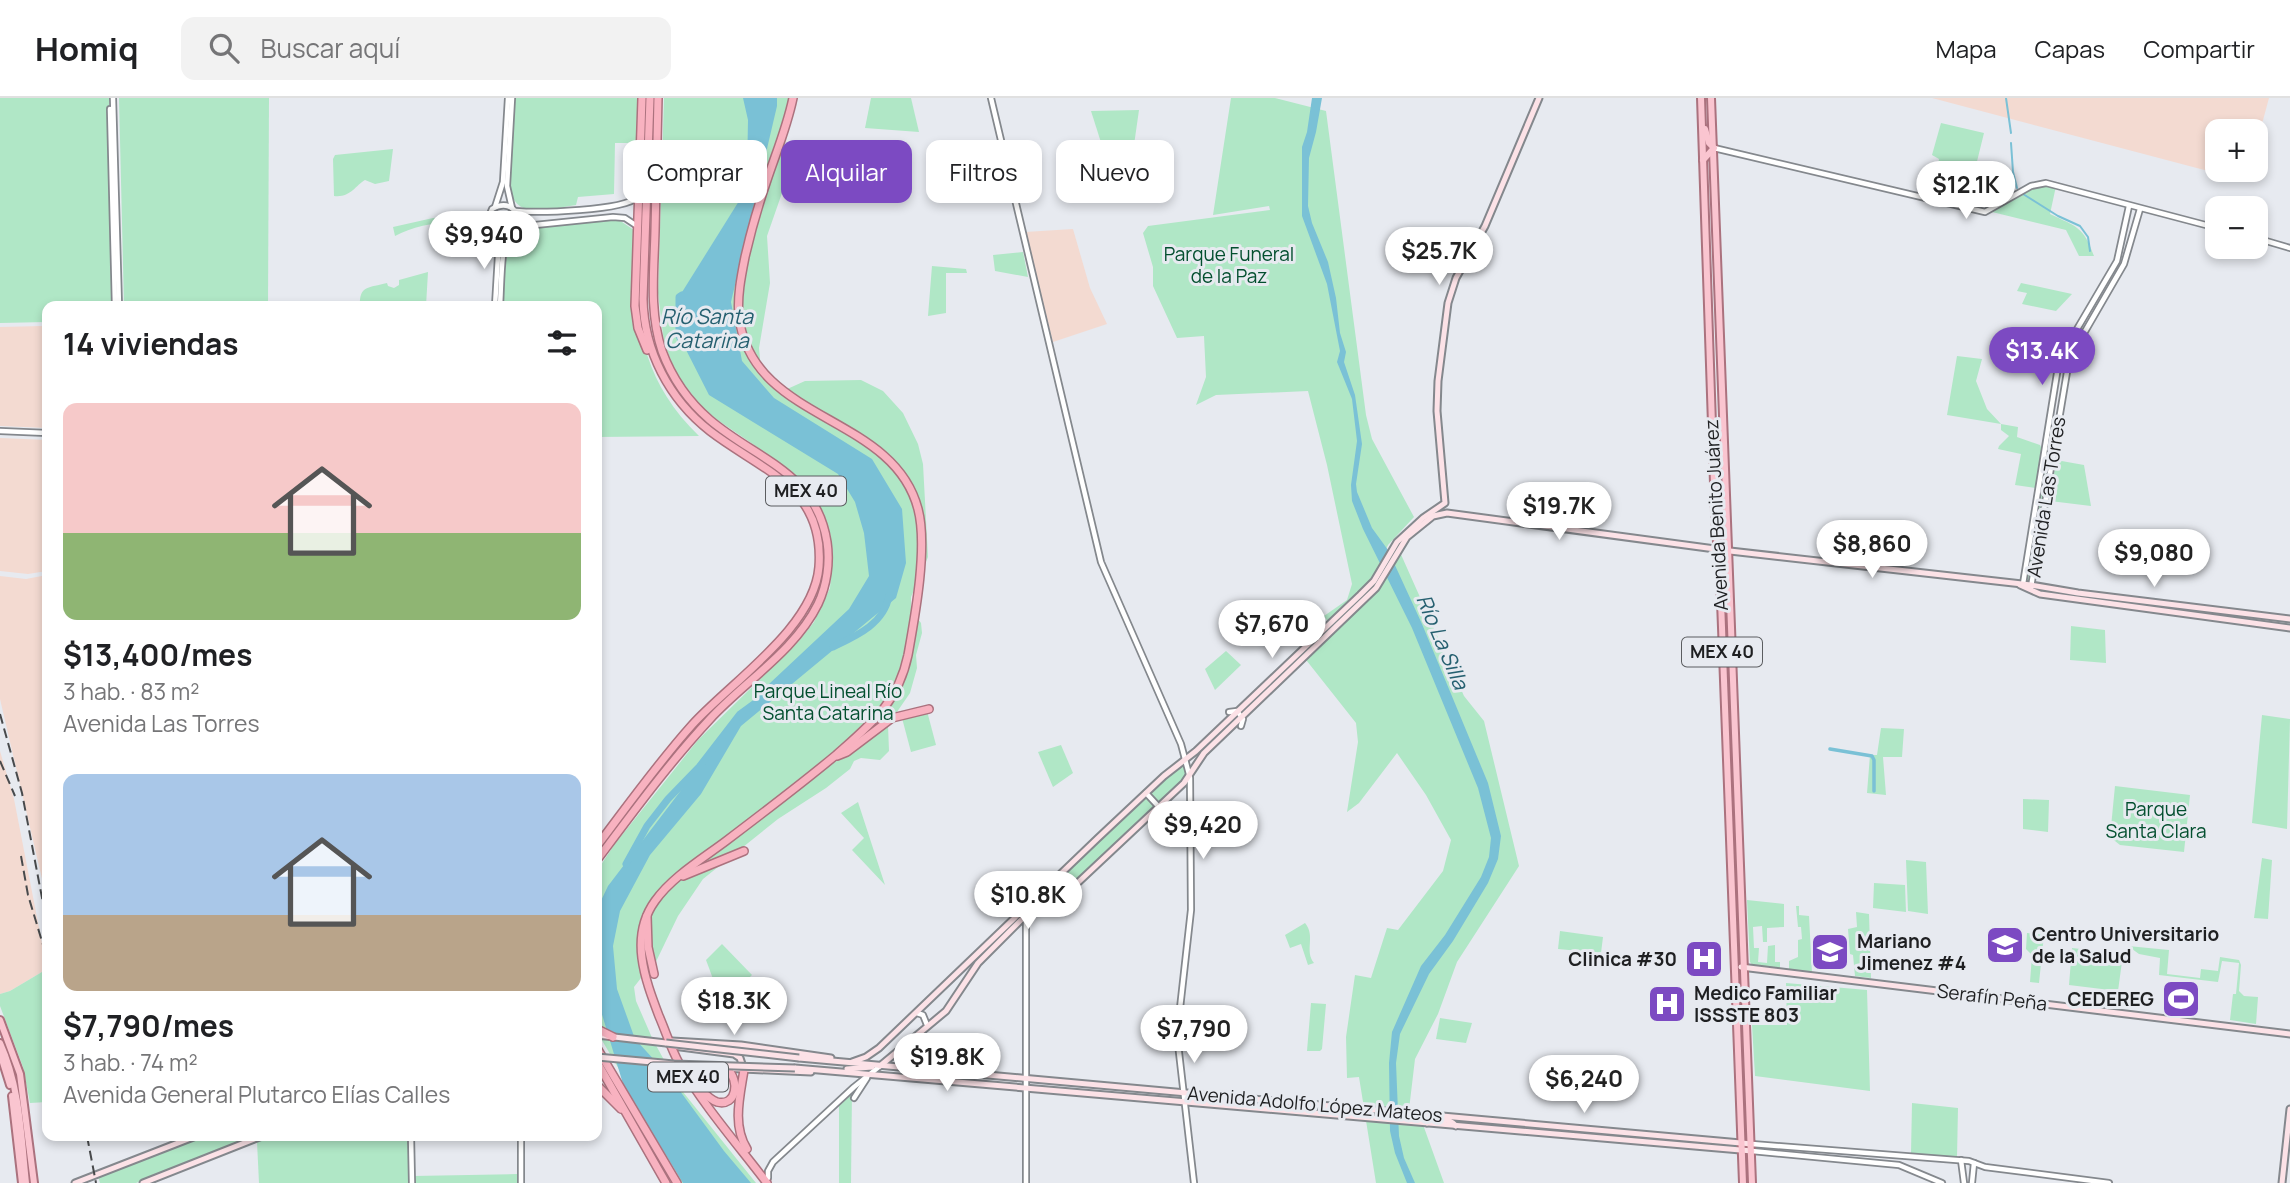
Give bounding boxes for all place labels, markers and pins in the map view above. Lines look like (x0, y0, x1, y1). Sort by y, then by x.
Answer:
pin: $12.1K (1909, 162, 2023, 221)
pin: $9,940 (427, 212, 541, 271)
pin: $25.7K (1382, 228, 1496, 287)
pin: $13.4K (1985, 328, 2099, 387)
pin: $19.7K (1502, 482, 1616, 542)
pin: $8,860 (1815, 520, 1929, 580)
pin: $9,080 (2097, 530, 2211, 589)
pin: $7,670 (1215, 601, 1329, 660)
pin: $9,420 (1146, 802, 1260, 861)
pin: $10.8K (971, 872, 1085, 931)
place label: Centro Universitario de la Salud (2032, 921, 2219, 969)
school or university icon: Centro Universitario de la Salud (1984, 924, 2026, 966)
place label: Mariano Jimenez #4 (1857, 928, 1966, 976)
school or university icon: Mariano Jimenez #4 (1809, 931, 1851, 973)
hospital icon: Clinica #30 (1683, 938, 1725, 980)
place label: Clinica #30 (1568, 946, 1677, 972)
pin: $18.3K (677, 978, 791, 1037)
sports icon: CEDEREG (2160, 978, 2202, 1020)
place label: Medico Familiar ISSSTE 803 (1694, 980, 1837, 1028)
hospital icon: Medico Familiar ISSSTE 803 (1646, 983, 1688, 1025)
place label: CEDEREG (2067, 986, 2154, 1012)
pin: $7,790 (1137, 1006, 1251, 1065)
pin: $19.8K (890, 1034, 1004, 1093)
pin: $6,240 (1527, 1056, 1641, 1115)

